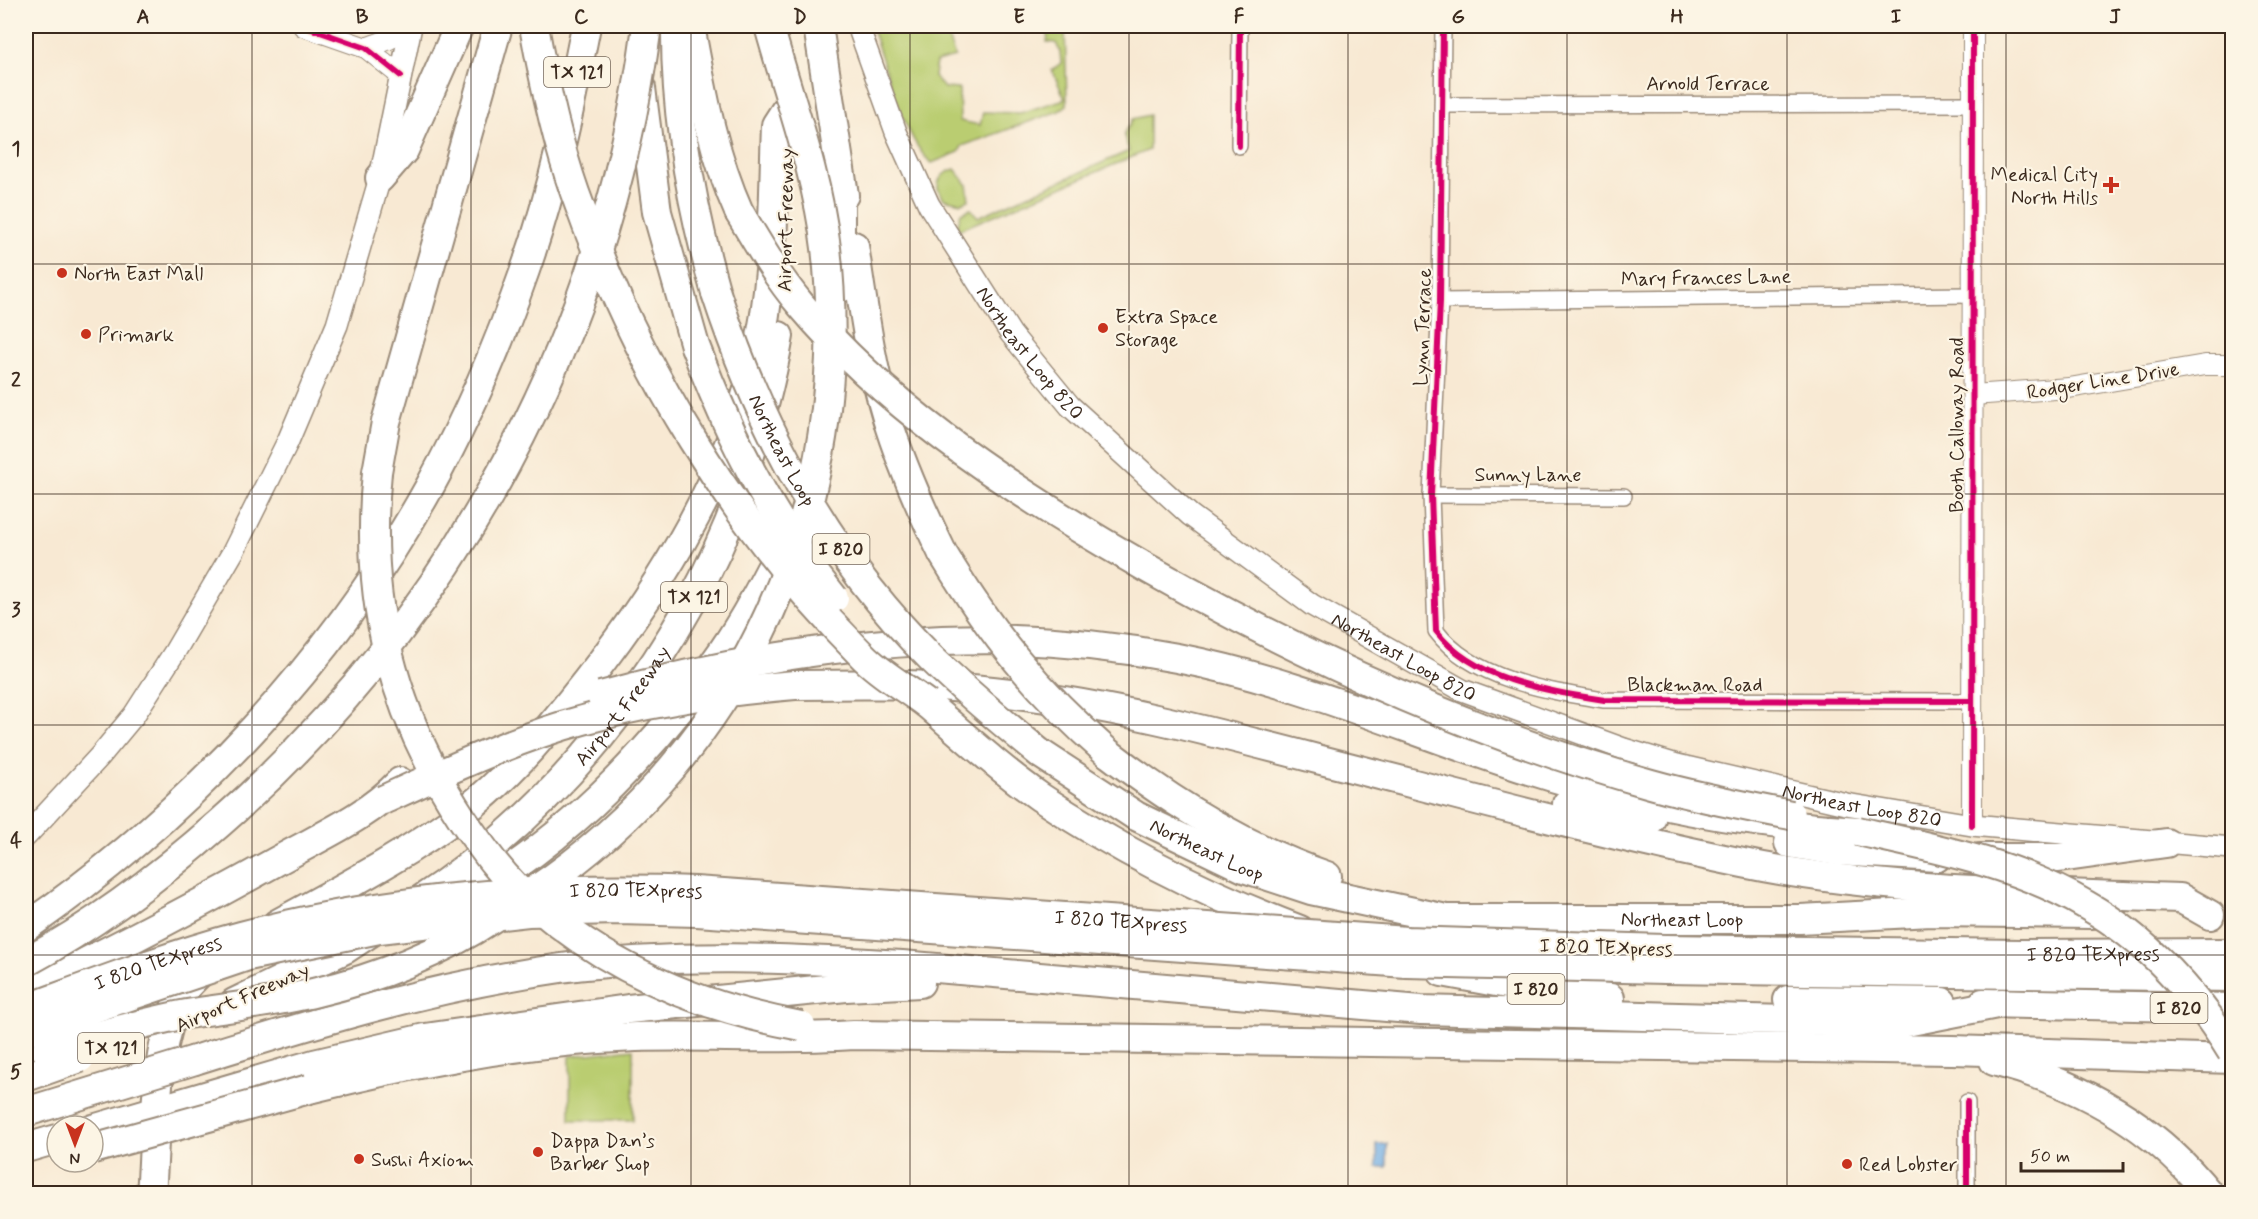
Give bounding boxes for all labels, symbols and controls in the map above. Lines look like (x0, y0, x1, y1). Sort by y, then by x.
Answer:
text: A (136, 4, 150, 31)
text: B (356, 4, 369, 31)
text: C (574, 4, 589, 31)
text: D (793, 4, 807, 31)
text: E (1013, 4, 1025, 31)
text: F (1234, 4, 1245, 31)
text: G (1451, 4, 1465, 31)
text: H (1670, 4, 1684, 31)
text: I (1891, 4, 1901, 31)
text: J (2109, 4, 2121, 31)
road number: TX 121 (544, 57, 610, 87)
street label: Arnold Terrace (1646, 71, 1770, 98)
text: 1 (12, 136, 20, 163)
street label: Airport Freeway (772, 148, 801, 292)
place label: Medical City North Hills (1991, 162, 2098, 212)
marker: Medical City North Hills (2102, 176, 2120, 194)
place label: North East Mall (74, 261, 203, 288)
street label: Mary Frances Lane (1621, 264, 1792, 293)
marker: North East Mall (55, 266, 69, 280)
street label: Lynn Terrace (1408, 268, 1439, 386)
street label: Northeast Loop 820 (969, 282, 1089, 427)
place label: Extra Space Storage (1115, 304, 1218, 354)
marker: Extra Space Storage (1096, 321, 1110, 335)
place label: Primark (98, 322, 174, 349)
marker: Primark (79, 327, 93, 341)
street label: Booth Calloway Road (1944, 337, 1971, 513)
street label: Rodger Line Drive (2025, 356, 2182, 408)
text: 2 (11, 367, 21, 394)
street label: Northeast Loop (741, 391, 822, 512)
street label: Sunny Lane (1474, 462, 1582, 489)
road number: I 820 (812, 534, 870, 564)
road number: TX 121 (661, 582, 727, 612)
text: 3 (11, 597, 21, 624)
street label: Northeast Loop 820 (1326, 607, 1479, 709)
street label: Airport Freeway (569, 641, 677, 772)
street label: Blackman Road (1627, 672, 1763, 699)
street label: Northeast Loop 820 (1779, 778, 1944, 835)
street label: Northeast Loop (1145, 813, 1267, 888)
text: 4 (10, 828, 22, 855)
street label: I 820 TEXpress (569, 878, 704, 907)
street label: I 820 TEXpress (1053, 904, 1188, 941)
street label: Northeast Loop (1621, 907, 1743, 934)
street label: I 820 TEXpress (91, 930, 225, 998)
street label: I 820 TEXpress (1539, 933, 1673, 964)
street label: I 820 TEXpress (2026, 941, 2160, 969)
street label: Airport Freeway (171, 957, 314, 1040)
road number: I 820 (1508, 974, 1564, 1004)
road number: I 820 (2150, 993, 2208, 1023)
road number: TX 121 (78, 1033, 144, 1063)
text: 5 (10, 1059, 22, 1086)
north arrow (45, 1114, 105, 1174)
place label: Dappa Dan’s Barber Shop (550, 1128, 655, 1178)
scale bar (2021, 1135, 2123, 1173)
marker: Dappa Dan’s Barber Shop (531, 1145, 545, 1159)
text: 50 m (2030, 1145, 2070, 1169)
text: N (70, 1147, 80, 1168)
place label: Sushi Axiom (371, 1147, 474, 1174)
marker: Sushi Axiom (352, 1152, 366, 1166)
place label: Red Lobster (1859, 1152, 1958, 1179)
marker: Red Lobster (1840, 1157, 1854, 1171)

